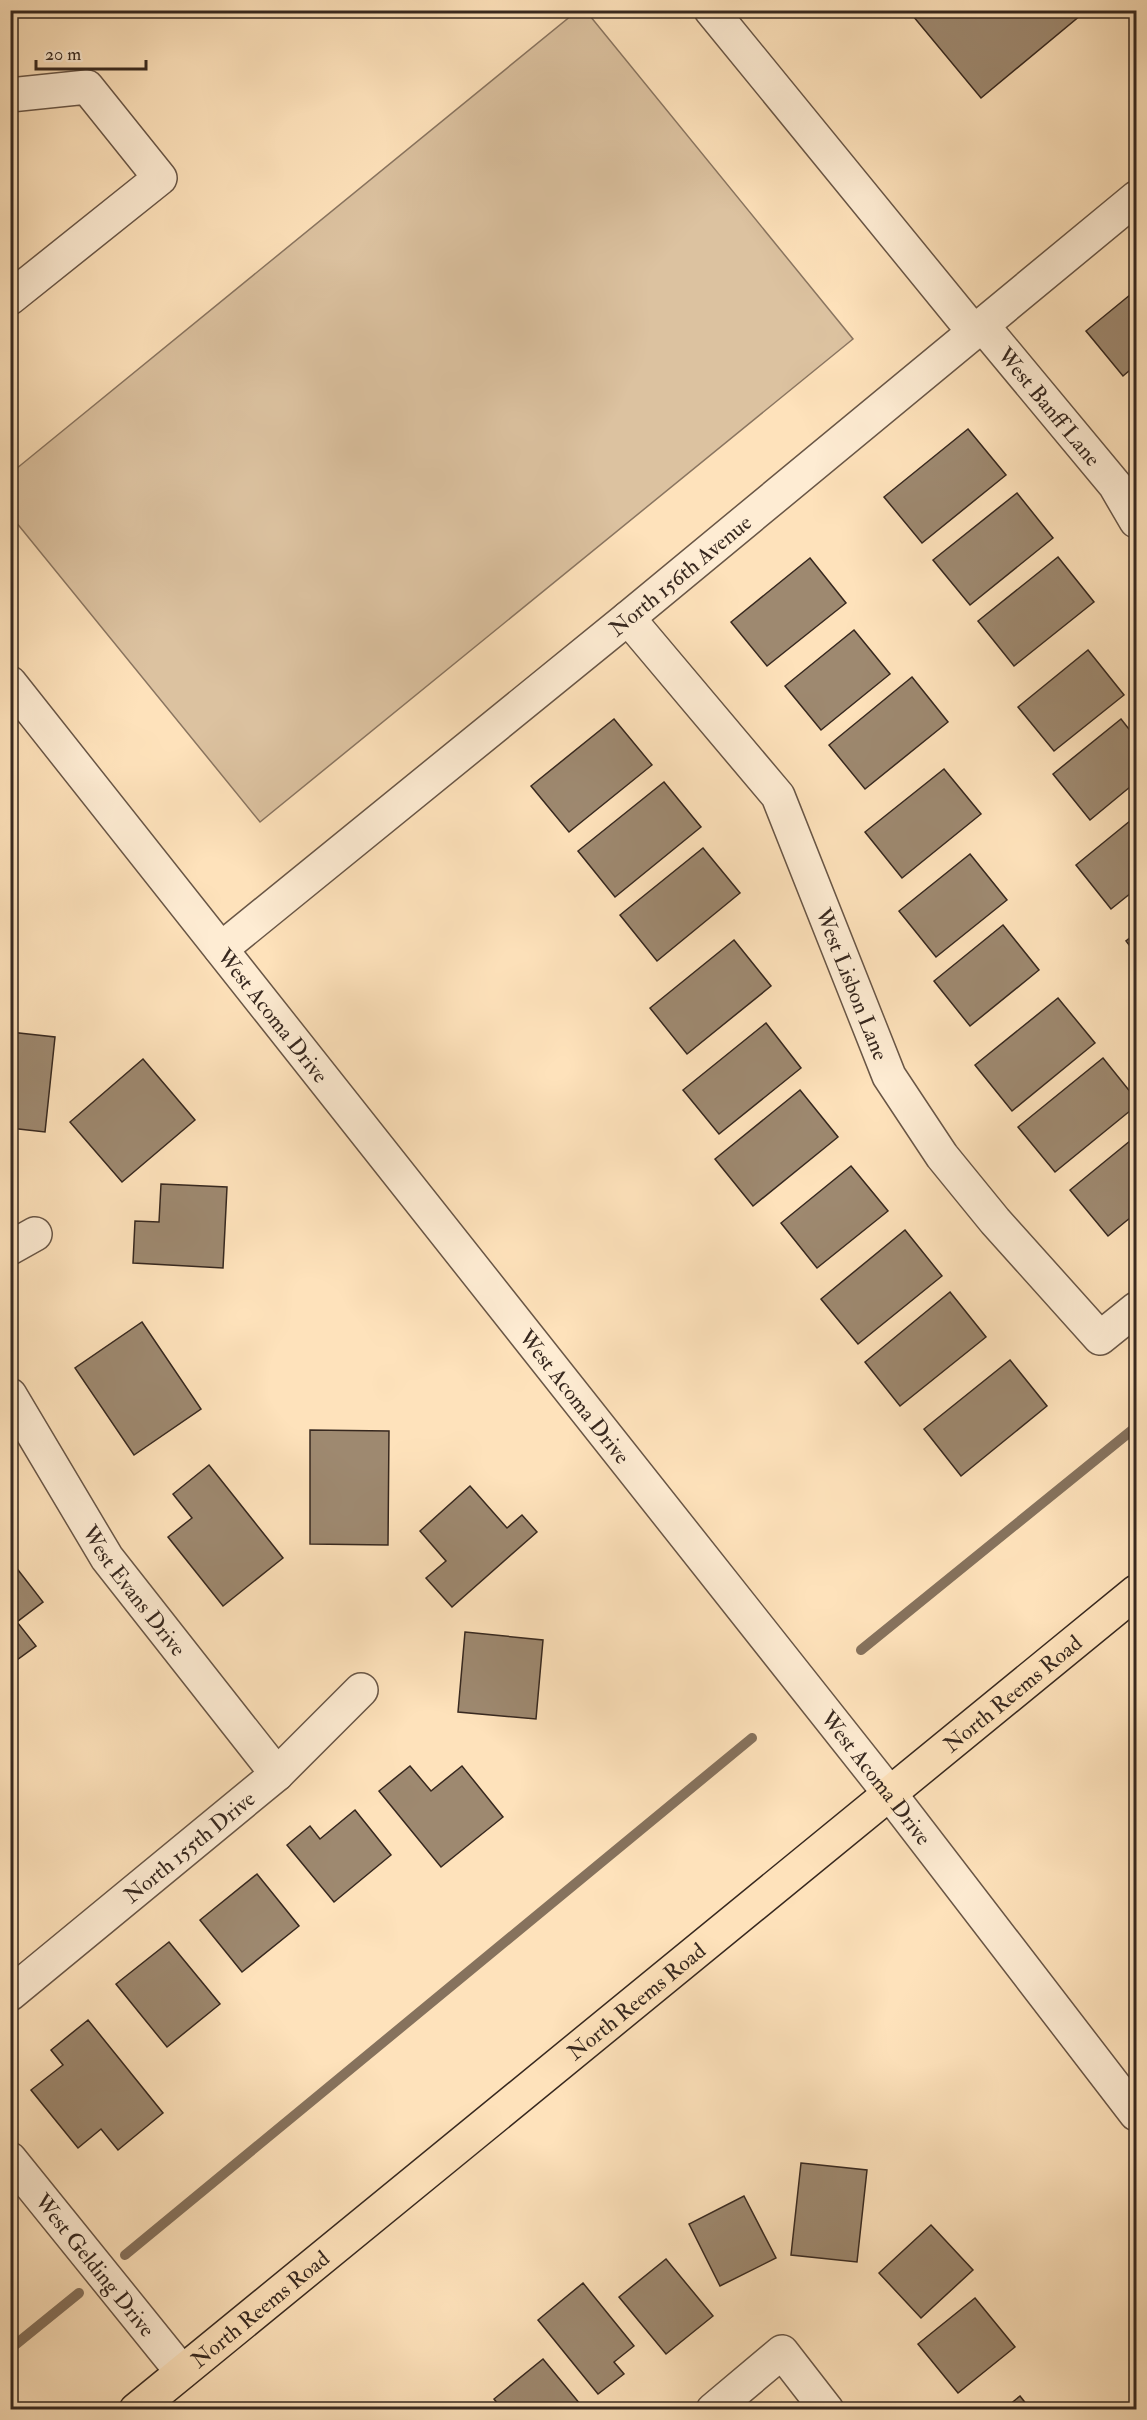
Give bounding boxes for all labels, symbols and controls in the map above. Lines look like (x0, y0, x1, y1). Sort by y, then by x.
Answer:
scale bar (36, 33, 146, 71)
text: 20 m (45, 43, 81, 66)
street label: West Banff Lane (991, 341, 1107, 472)
street label: North 156th Avenue (603, 509, 758, 643)
street label: West Lisbon Lane (809, 903, 894, 1064)
street label: West Acoma Drive (210, 942, 334, 1089)
street label: West Acoma Drive (512, 1323, 636, 1470)
street label: West Evans Drive (75, 1520, 192, 1662)
street label: North Reems Road (938, 1629, 1088, 1759)
street label: West Acoma Drive (814, 1704, 937, 1851)
street label: North 155th Drive (118, 1785, 261, 1910)
street label: North Reems Road (562, 1937, 712, 2067)
street label: West Gelding Drive (28, 2187, 161, 2343)
street label: North Reems Road (186, 2245, 335, 2374)

